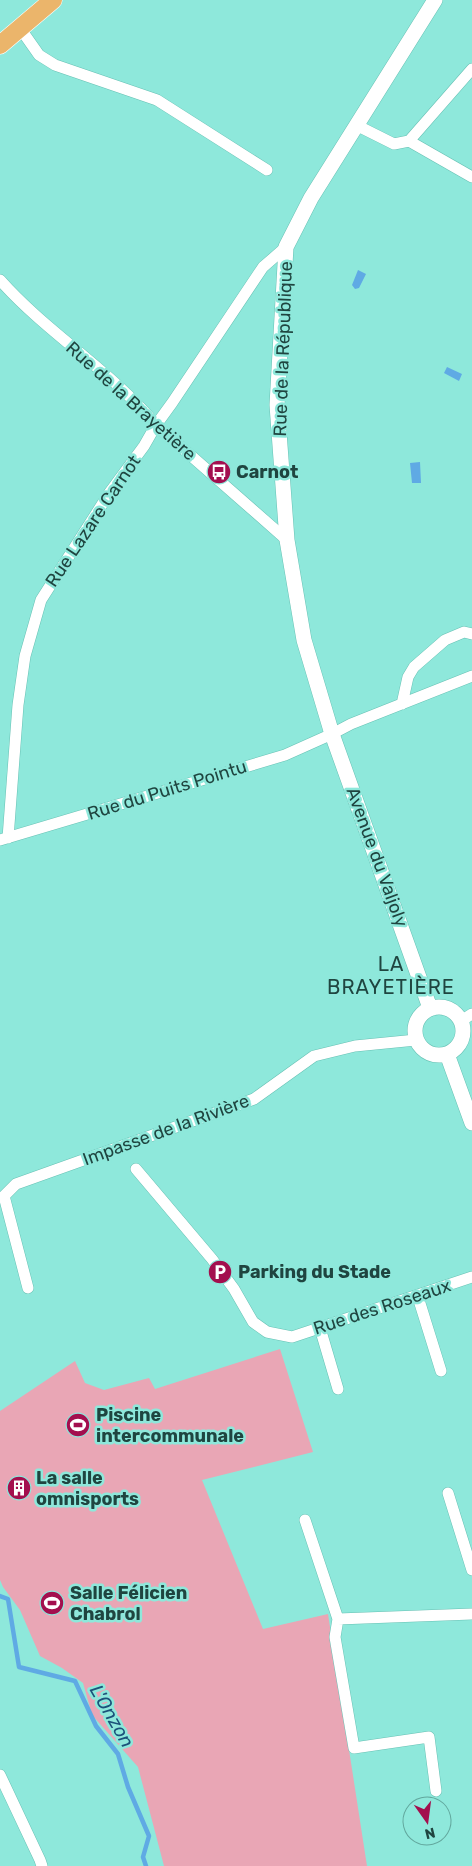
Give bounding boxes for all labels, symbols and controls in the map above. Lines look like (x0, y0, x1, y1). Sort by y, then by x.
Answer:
street label: Rue de la République (269, 261, 297, 437)
street label: Rue de la Brayetière (61, 337, 201, 465)
street label: Rue Lazare Carnot (41, 451, 145, 591)
bus stop icon: Carnot (206, 459, 232, 485)
place label: Carnot (236, 461, 298, 483)
street label: Rue du Puits Pointu (85, 755, 249, 825)
street label: Avenue du Valjoly (341, 784, 413, 930)
district label: LA BRAYETIÈRE (327, 952, 455, 999)
street label: Impasse de la Rivière (80, 1090, 252, 1170)
parking icon: Parking du Stade (207, 1259, 233, 1285)
place label: Parking du Stade (238, 1261, 391, 1283)
street label: Rue des Roseaux (310, 1274, 454, 1340)
place label: Piscine intercommunale (96, 1404, 244, 1447)
sports icon: Piscine intercommunale (65, 1412, 91, 1438)
place label: La salle omnisports (36, 1467, 139, 1510)
building icon: La salle omnisports (6, 1475, 32, 1501)
place label: Salle Félicien Chabrol (70, 1582, 187, 1625)
sports icon: Salle Félicien Chabrol (39, 1590, 65, 1616)
water label: L'Onzon (85, 1680, 139, 1752)
north arrow (402, 1796, 452, 1846)
text: N (423, 1824, 437, 1843)

